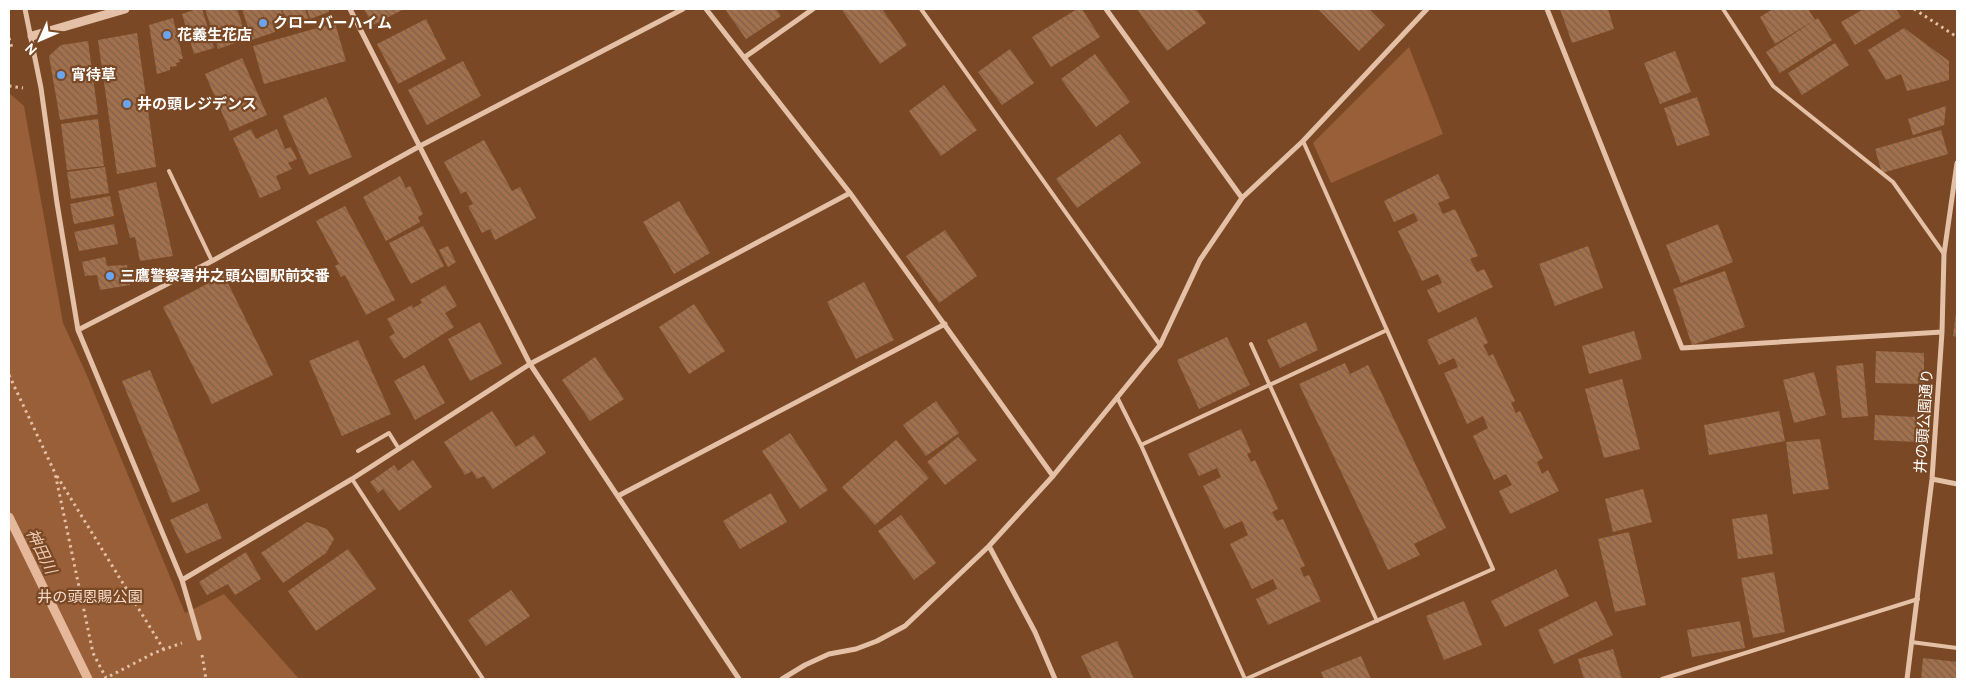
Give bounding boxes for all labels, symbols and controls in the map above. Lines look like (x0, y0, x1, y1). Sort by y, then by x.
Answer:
north arrow (15, 15, 65, 65)
place label: クローバーハイム (273, 15, 392, 34)
marker: クローバーハイム (257, 17, 269, 29)
place label: 花義生花店 (177, 27, 252, 46)
marker: 花義生花店 (161, 29, 173, 41)
text: N (22, 39, 41, 58)
place label: 宵待草 (71, 67, 116, 86)
marker: 宵待草 (55, 69, 67, 81)
place label: 井の頭レジデンス (137, 95, 257, 115)
marker: 井の頭レジデンス (121, 98, 133, 110)
place label: 三鷹警察署井之頭公園駅前交番 (120, 267, 330, 287)
marker: 三鷹警察署井之頭公園駅前交番 (104, 270, 116, 282)
street label: 井の頭公園通り (1911, 368, 1939, 474)
water label: 神田川 (21, 526, 61, 580)
park label: 井の頭恩賜公園 (37, 588, 143, 608)

